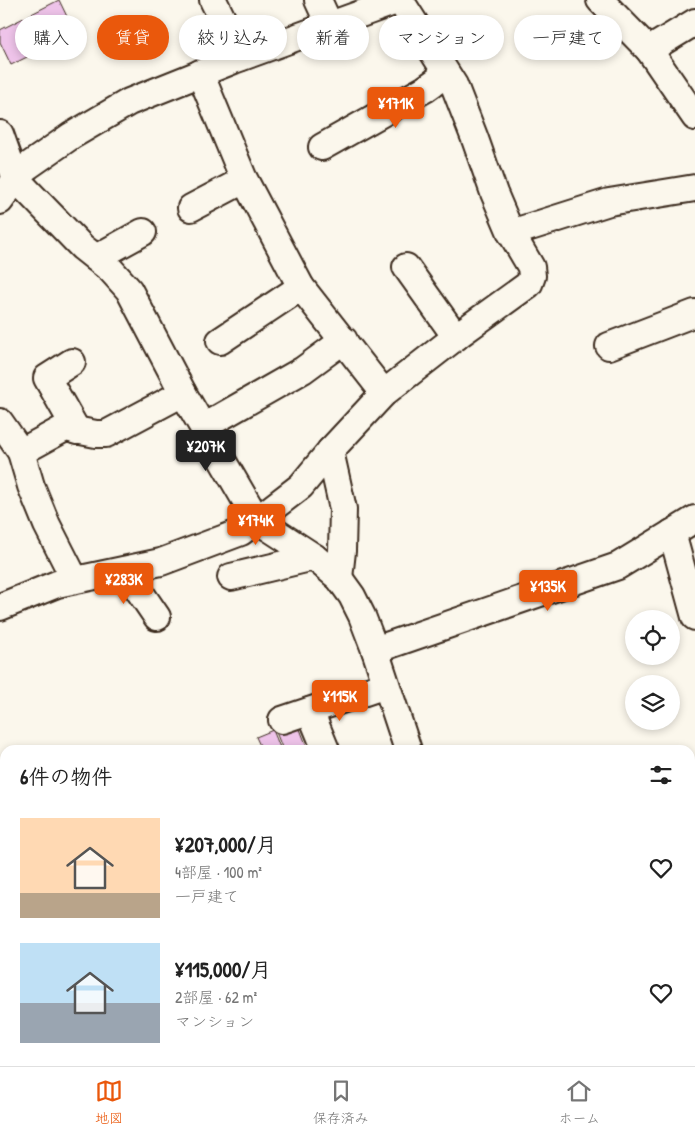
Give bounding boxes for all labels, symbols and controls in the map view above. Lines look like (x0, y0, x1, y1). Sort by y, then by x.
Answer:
chip: 購入 (15, 15, 87, 60)
chip: 賃貸 (97, 15, 169, 60)
chip: 絞り込み (179, 15, 287, 60)
chip: 新着 (297, 15, 369, 60)
chip: マンション (379, 15, 504, 60)
chip: 一戸建て (514, 15, 622, 60)
pin: ¥171K (361, 86, 431, 129)
text: ¥171K (378, 92, 414, 114)
pin: ¥207K (171, 430, 241, 472)
text: ¥207K (187, 435, 225, 457)
pin: ¥174K (221, 504, 291, 546)
text: ¥174K (238, 509, 274, 531)
pin: ¥283K (89, 562, 159, 605)
text: ¥283K (105, 568, 143, 590)
pin: ¥135K (513, 570, 583, 612)
text: ¥135K (530, 575, 566, 597)
map controls (625, 610, 680, 730)
button: locate (625, 610, 680, 665)
button: layers (625, 675, 680, 730)
pin: ¥115K (305, 680, 375, 722)
text: ¥115K (323, 685, 357, 707)
icon: filters (647, 761, 675, 789)
text: 6件の物件 (20, 762, 112, 791)
text: ¥207,000/月 (175, 830, 277, 859)
icon: home (60, 838, 120, 898)
icon: heart (647, 854, 675, 882)
text: 4部屋 · 100 m² (175, 861, 262, 883)
text: 一戸建て (175, 885, 239, 907)
text: ¥115,000/月 (175, 955, 271, 984)
icon: home (60, 963, 120, 1023)
icon: heart (647, 979, 675, 1007)
text: 2部屋 · 62 m² (175, 986, 257, 1008)
text: マンション (175, 1010, 254, 1032)
tab: 地図 (95, 1077, 123, 1127)
tab: 保存済み (313, 1077, 369, 1127)
tab: ホーム (559, 1077, 600, 1127)

